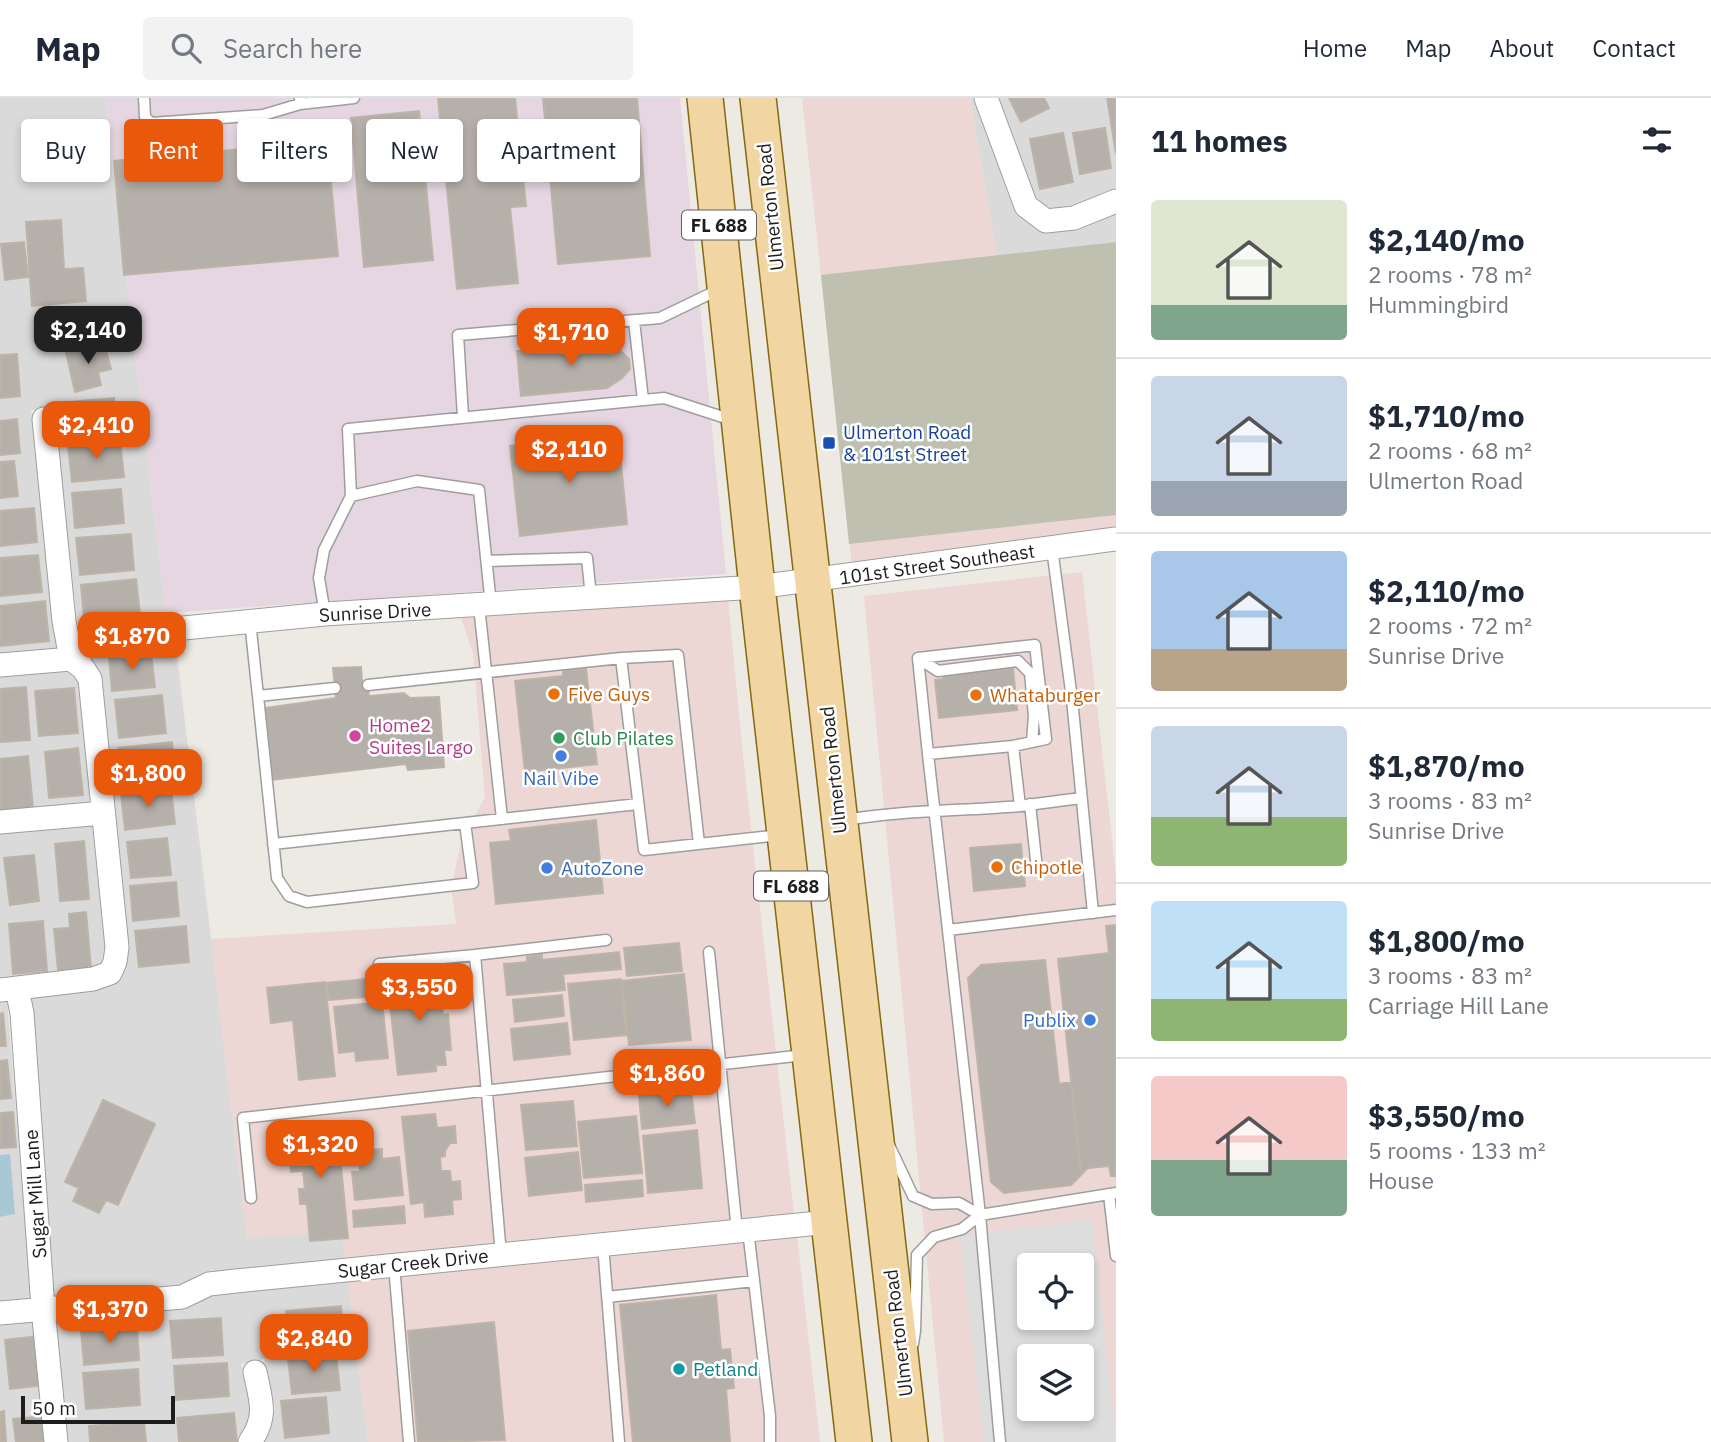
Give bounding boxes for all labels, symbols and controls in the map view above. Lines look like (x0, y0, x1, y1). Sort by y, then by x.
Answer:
search box (143, 17, 633, 80)
text: Map (35, 27, 101, 70)
icon: search (167, 29, 205, 67)
text: Search here (223, 31, 362, 65)
text: Home (1303, 32, 1367, 64)
text: Map (1405, 32, 1451, 64)
text: About (1489, 32, 1554, 64)
text: Contact (1592, 32, 1676, 64)
chip: Buy (21, 119, 110, 182)
chip: Rent (124, 119, 223, 182)
chip: Filters (237, 119, 352, 182)
chip: New (366, 119, 463, 182)
chip: Apartment (477, 119, 640, 182)
text: 11 homes (1151, 121, 1288, 160)
icon: filters (1638, 121, 1676, 159)
street label: Ulmerton Road (751, 142, 789, 272)
road number: FL 688 (682, 210, 756, 240)
text: $2,140/mo (1368, 220, 1525, 259)
icon: home (1207, 228, 1291, 312)
text: 2 rooms · 78 m² (1368, 259, 1532, 289)
text: Hummingbird (1368, 289, 1509, 319)
pin: $2,140 (31, 306, 145, 366)
pin: $1,710 (514, 308, 628, 368)
text: $2,140 (50, 314, 126, 344)
text: $1,710 (533, 316, 609, 346)
text: $1,710/mo (1368, 396, 1525, 435)
pin: $2,410 (39, 402, 153, 461)
icon: home (1207, 404, 1291, 488)
text: $2,410 (58, 409, 134, 439)
place label: Ulmerton Road & 101st Street (843, 420, 971, 466)
pin: $2,110 (512, 426, 626, 485)
text: $2,110 (531, 433, 607, 463)
marker: Ulmerton Road & 101st Street (821, 435, 837, 451)
text: 2 rooms · 68 m² (1368, 435, 1532, 465)
text: Ulmerton Road (1368, 465, 1523, 495)
street label: 101st Street Southeast (838, 538, 1036, 590)
text: $2,110/mo (1368, 571, 1525, 610)
icon: home (1207, 579, 1291, 663)
street label: Sunrise Drive (318, 597, 432, 627)
text: 2 rooms · 72 m² (1368, 610, 1532, 640)
pin: $1,870 (75, 612, 189, 672)
text: $1,870 (94, 620, 170, 650)
text: Sunrise Drive (1368, 640, 1504, 670)
place label: Five Guys (568, 682, 650, 706)
place label: Whataburger (990, 683, 1100, 707)
marker: Five Guys (546, 686, 562, 702)
marker: Whataburger (968, 687, 984, 703)
street label: Ulmerton Road (814, 705, 852, 835)
place label: Home2 Suites Largo (369, 713, 473, 759)
place label: Club Pilates (573, 726, 674, 750)
marker: Home2 Suites Largo (347, 728, 363, 744)
marker: Club Pilates (551, 730, 567, 746)
text: $1,870/mo (1368, 746, 1525, 785)
marker: Nail Vibe (553, 748, 569, 764)
pin: $1,800 (91, 750, 205, 809)
icon: home (1207, 754, 1291, 838)
text: $1,800 (110, 757, 186, 787)
place label: Nail Vibe (523, 766, 599, 790)
text: 3 rooms · 83 m² (1368, 785, 1532, 815)
text: Sunrise Drive (1368, 815, 1504, 845)
place label: Chipotle (1011, 855, 1082, 879)
place label: AutoZone (561, 856, 644, 880)
marker: Chipotle (989, 859, 1005, 875)
marker: AutoZone (539, 860, 555, 876)
road number: FL 688 (754, 872, 828, 900)
text: $1,800/mo (1368, 921, 1525, 960)
icon: home (1207, 929, 1291, 1013)
text: 3 rooms · 83 m² (1368, 960, 1532, 990)
pin: $3,550 (362, 964, 476, 1023)
text: $3,550 (381, 971, 457, 1001)
text: Carriage Hill Lane (1368, 990, 1549, 1020)
place label: Publix (1023, 1008, 1076, 1032)
marker: Publix (1082, 1012, 1098, 1028)
pin: $1,860 (610, 1049, 724, 1109)
text: $1,860 (629, 1057, 705, 1087)
text: $3,550/mo (1368, 1096, 1525, 1135)
icon: home (1207, 1104, 1291, 1188)
pin: $1,320 (263, 1121, 377, 1180)
text: $1,320 (282, 1128, 358, 1158)
street label: Sugar Mill Lane (19, 1129, 51, 1259)
text: 5 rooms · 133 m² (1368, 1135, 1546, 1165)
text: House (1368, 1165, 1434, 1195)
street label: Sugar Creek Drive (336, 1243, 490, 1283)
map controls (1017, 1253, 1094, 1421)
button: locate (1017, 1253, 1094, 1330)
street label: Ulmerton Road (878, 1268, 918, 1398)
pin: $1,370 (53, 1286, 167, 1345)
text: $1,370 (72, 1293, 148, 1323)
pin: $2,840 (257, 1314, 371, 1374)
text: $2,840 (276, 1322, 352, 1352)
button: layers (1017, 1344, 1094, 1421)
place label: Petland (693, 1357, 758, 1381)
marker: Petland (671, 1361, 687, 1377)
scale bar (21, 1393, 175, 1425)
text: 50 m (32, 1396, 76, 1420)

